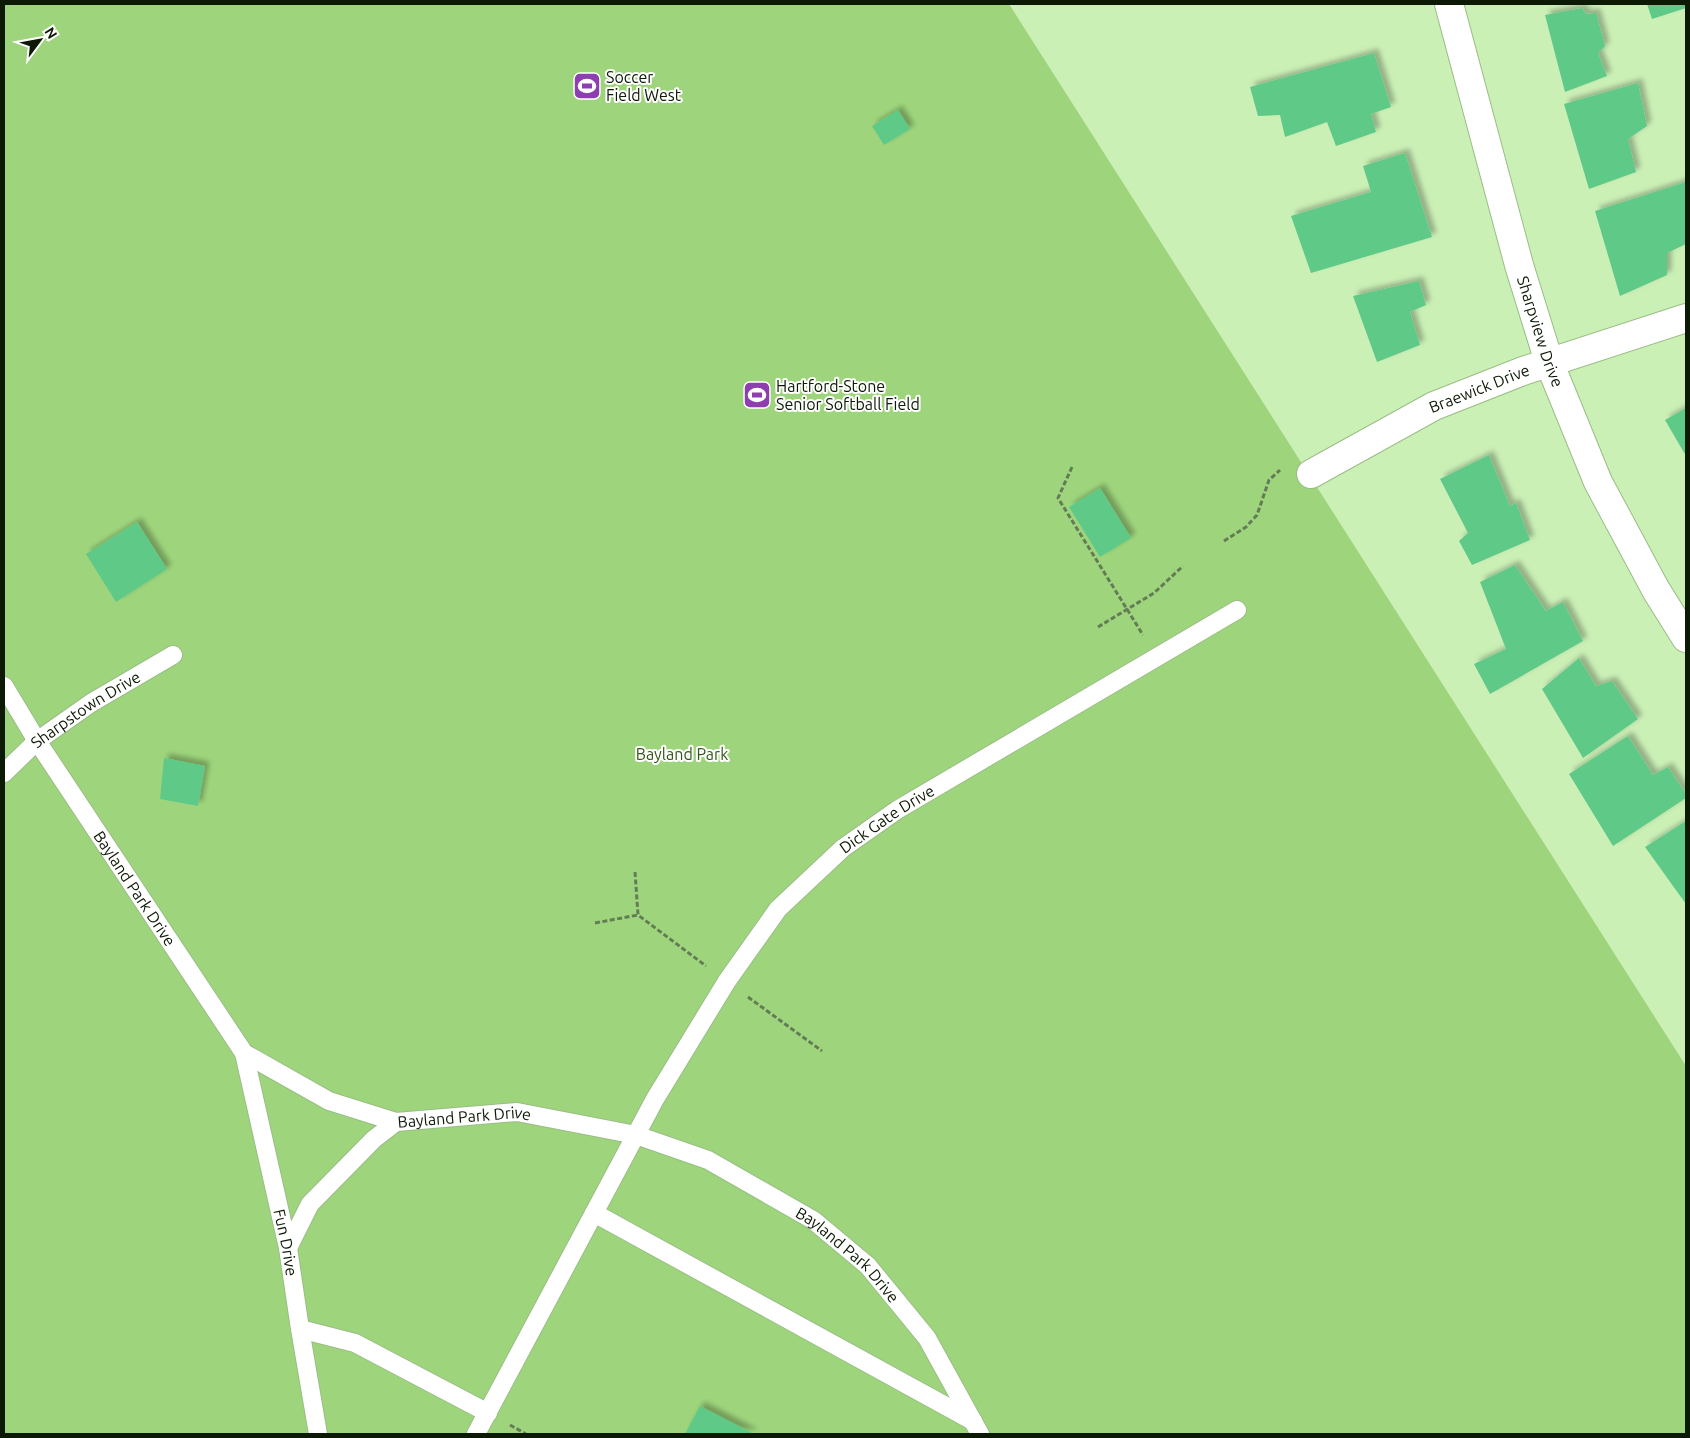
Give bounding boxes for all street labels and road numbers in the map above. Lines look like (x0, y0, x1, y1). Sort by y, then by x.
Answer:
street label: Sharpview Drive (1514, 274, 1567, 390)
street label: Braewick Drive (1426, 361, 1532, 416)
street label: Sharpstown Drive (27, 667, 143, 751)
street label: Dick Gate Drive (836, 781, 937, 857)
street label: Bayland Park Drive (90, 828, 179, 949)
street label: Bayland Park Drive (397, 1103, 533, 1131)
street label: Bayland Park Drive (793, 1203, 903, 1306)
street label: Fun Drive (270, 1207, 301, 1277)

